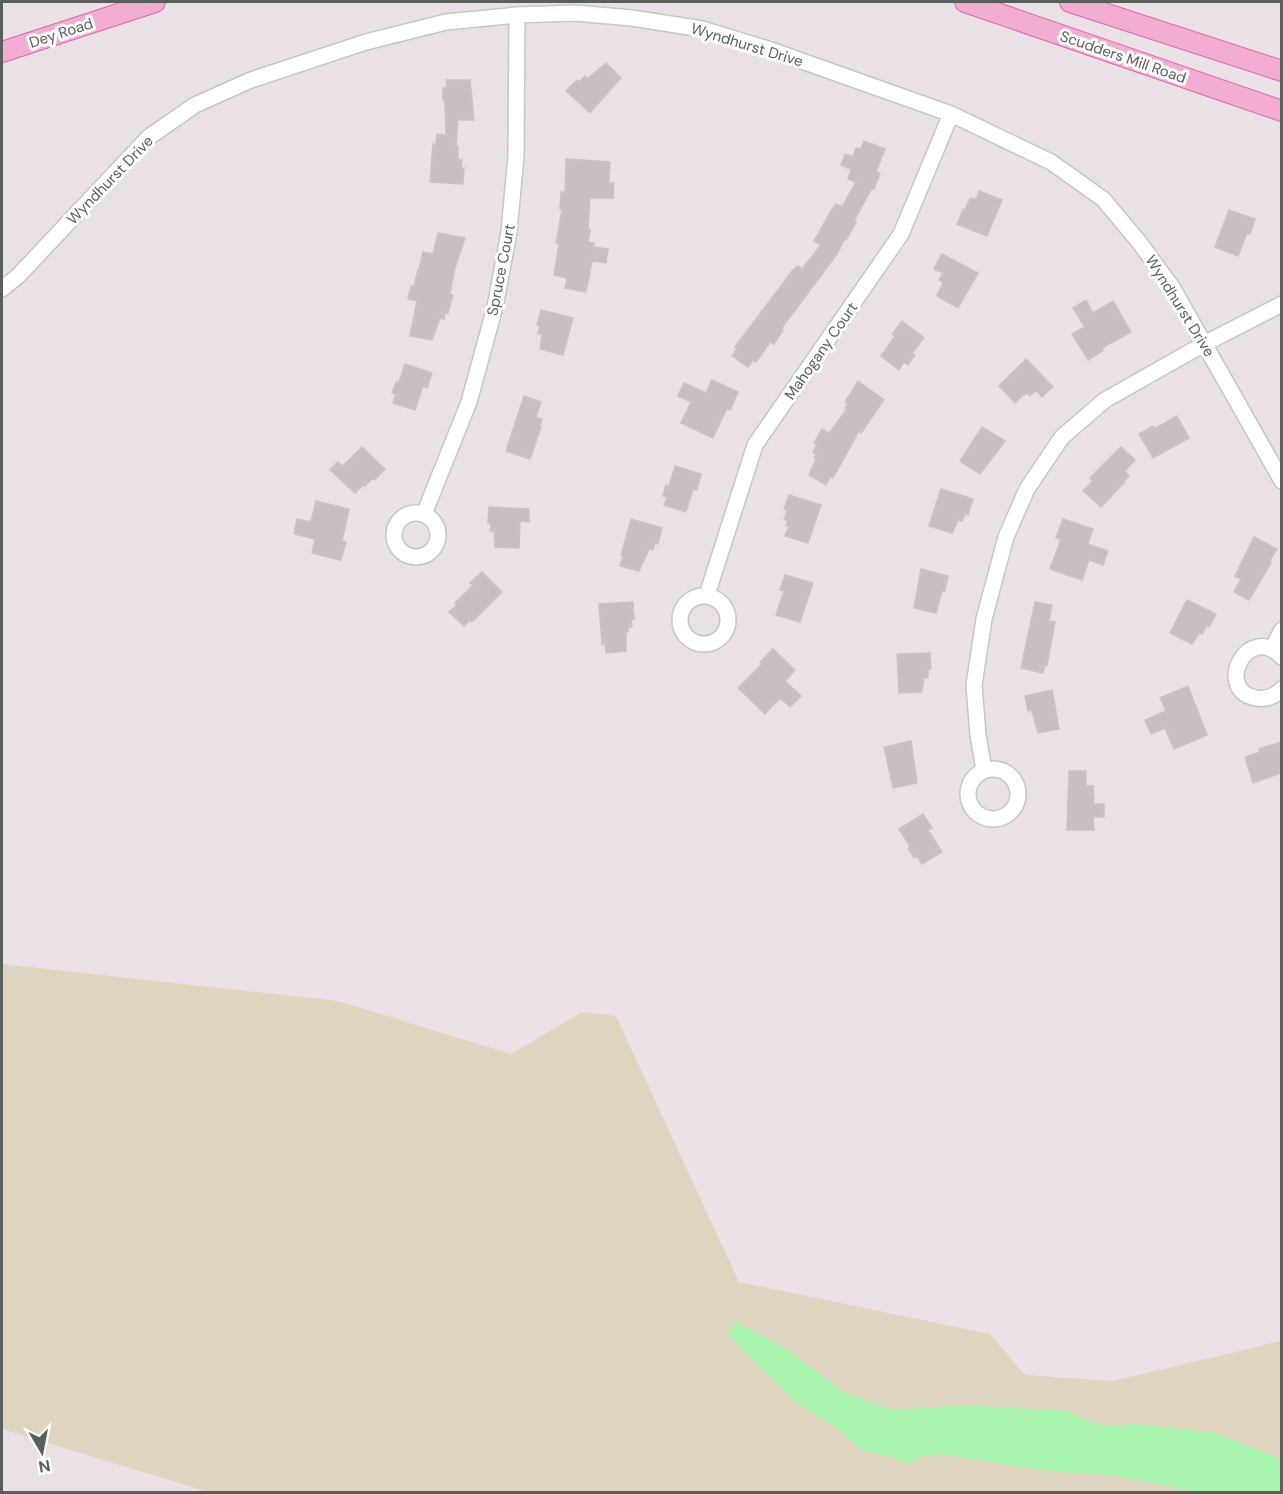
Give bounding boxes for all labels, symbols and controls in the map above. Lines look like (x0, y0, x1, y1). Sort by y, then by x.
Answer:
street label: Dey Road (27, 13, 95, 53)
street label: Wyndhurst Drive (688, 18, 806, 72)
street label: Scudders Mill Road (1057, 26, 1189, 88)
street label: Wyndhurst Drive (62, 131, 158, 229)
street label: Spruce Court (482, 222, 520, 318)
street label: Wyndhurst Drive (1141, 251, 1219, 361)
street label: Mahogany Court (780, 298, 862, 404)
north arrow (12, 1422, 72, 1482)
text: N (37, 1455, 52, 1478)

